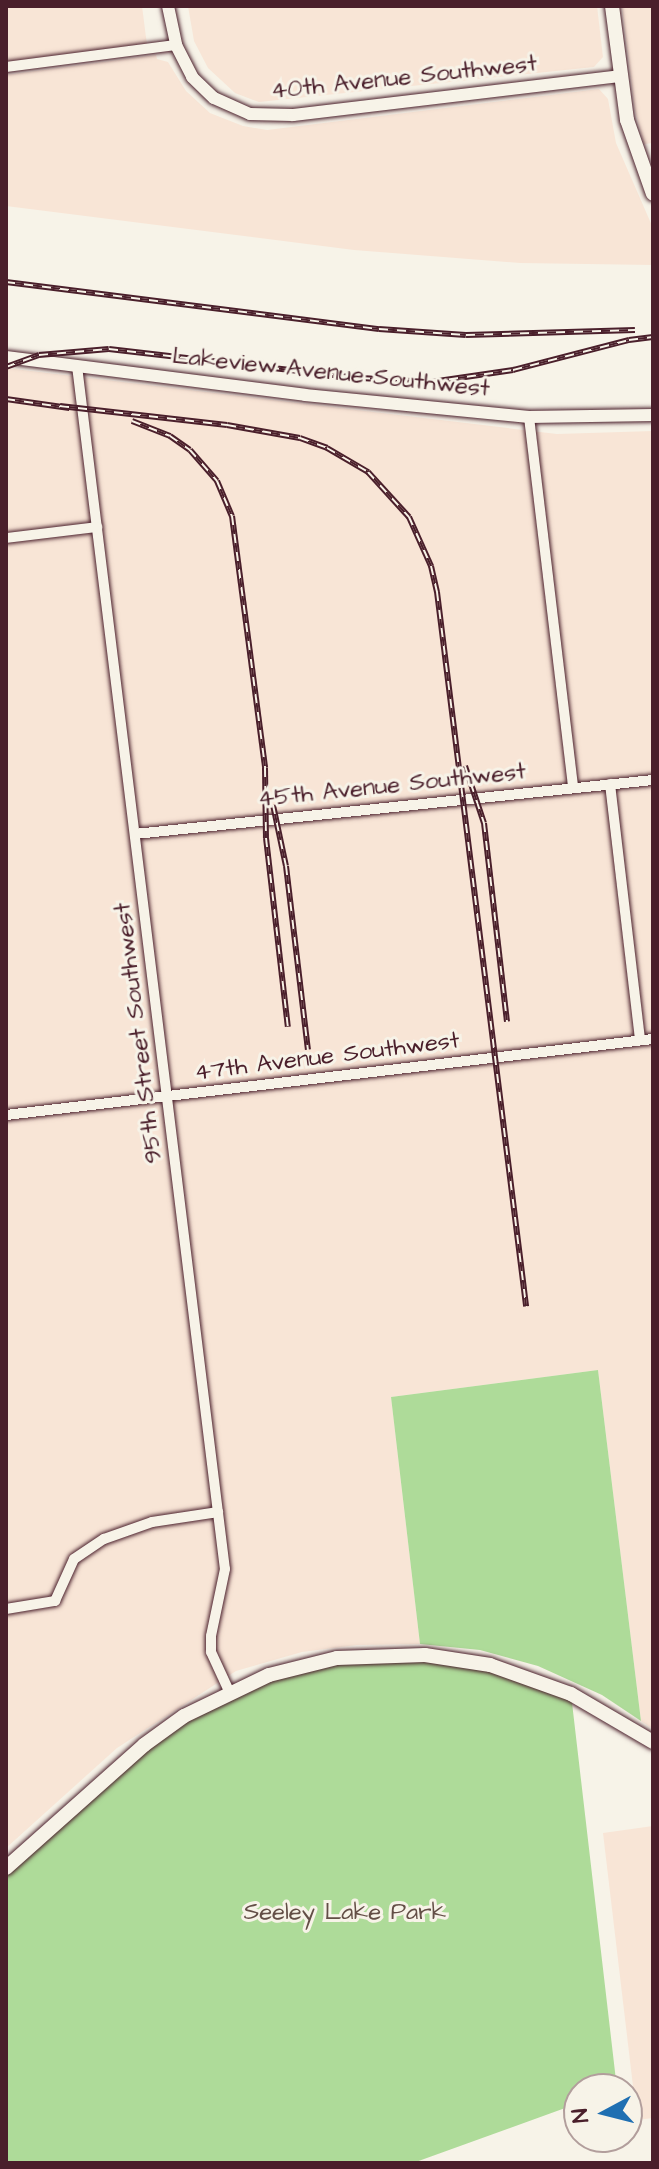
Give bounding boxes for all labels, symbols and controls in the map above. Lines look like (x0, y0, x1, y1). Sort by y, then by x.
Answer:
street label: 40th Avenue Southwest (270, 50, 538, 106)
street label: Lakeview Avenue Southwest (171, 342, 491, 404)
street label: 45th Avenue Southwest (257, 758, 527, 814)
street label: 95th Street Southwest (109, 901, 169, 1165)
street label: 47th Avenue Southwest (193, 1026, 461, 1088)
park label: Seeley Lake Park (244, 1899, 446, 1927)
north arrow (563, 2073, 643, 2153)
text: N (564, 2107, 597, 2124)

